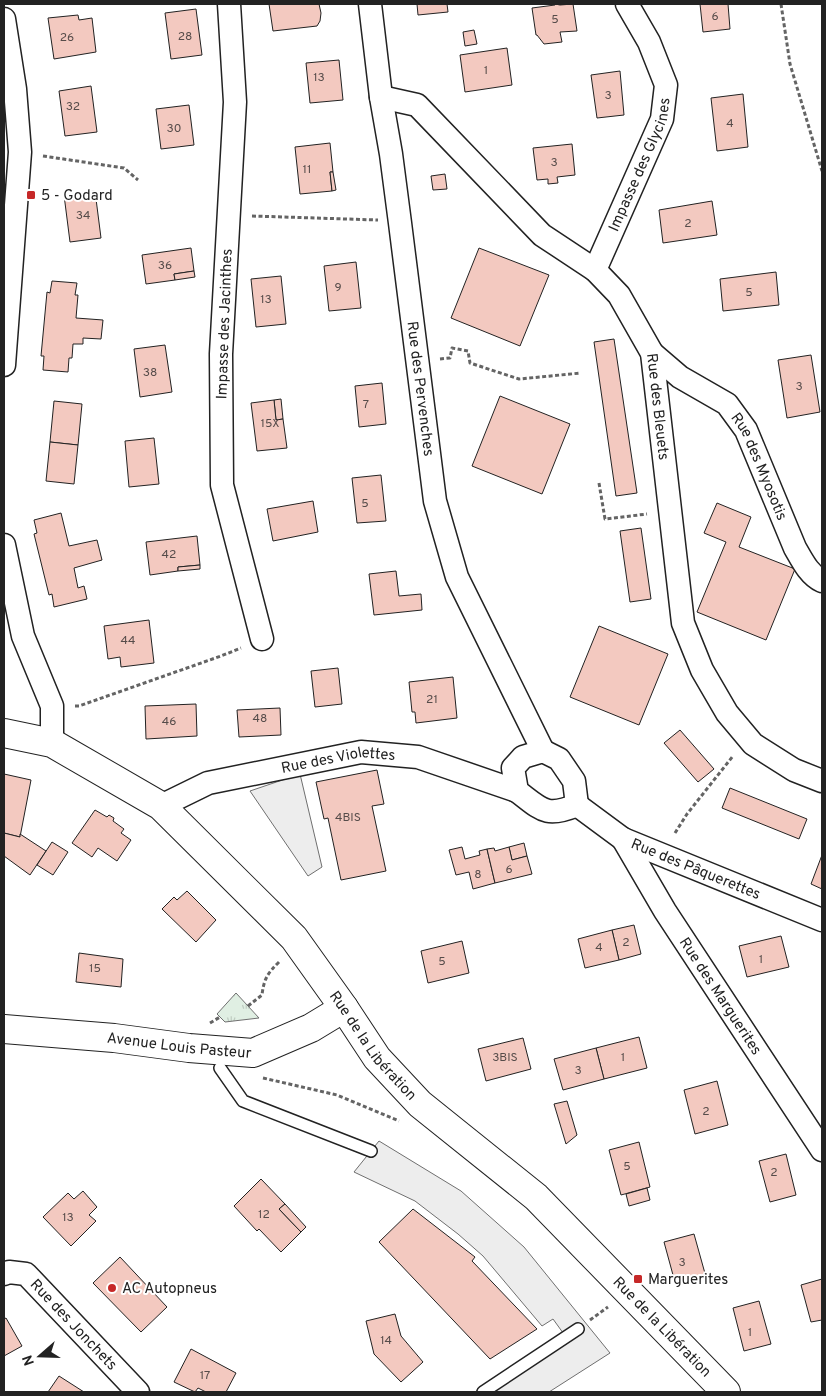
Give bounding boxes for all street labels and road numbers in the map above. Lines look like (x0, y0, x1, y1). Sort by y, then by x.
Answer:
street label: Impasse des Glycines (605, 97, 675, 235)
street label: Impasse des Jacinthes (213, 248, 238, 400)
street label: Rue des Pervenches (401, 320, 437, 457)
street label: Rue des Bleuets (641, 352, 672, 461)
street label: Rue des Myosotis (726, 410, 791, 524)
street label: Rue des Violettes (280, 744, 396, 779)
street label: Rue des Pâquerettes (628, 835, 763, 905)
street label: Rue des Marguerites (674, 934, 765, 1059)
street label: Rue de la Libération (324, 988, 420, 1105)
street label: Avenue Louis Pasteur (106, 1029, 252, 1064)
street label: Rue de la Libération (608, 1273, 715, 1382)
street label: Rue des Jonchets (25, 1276, 120, 1375)

